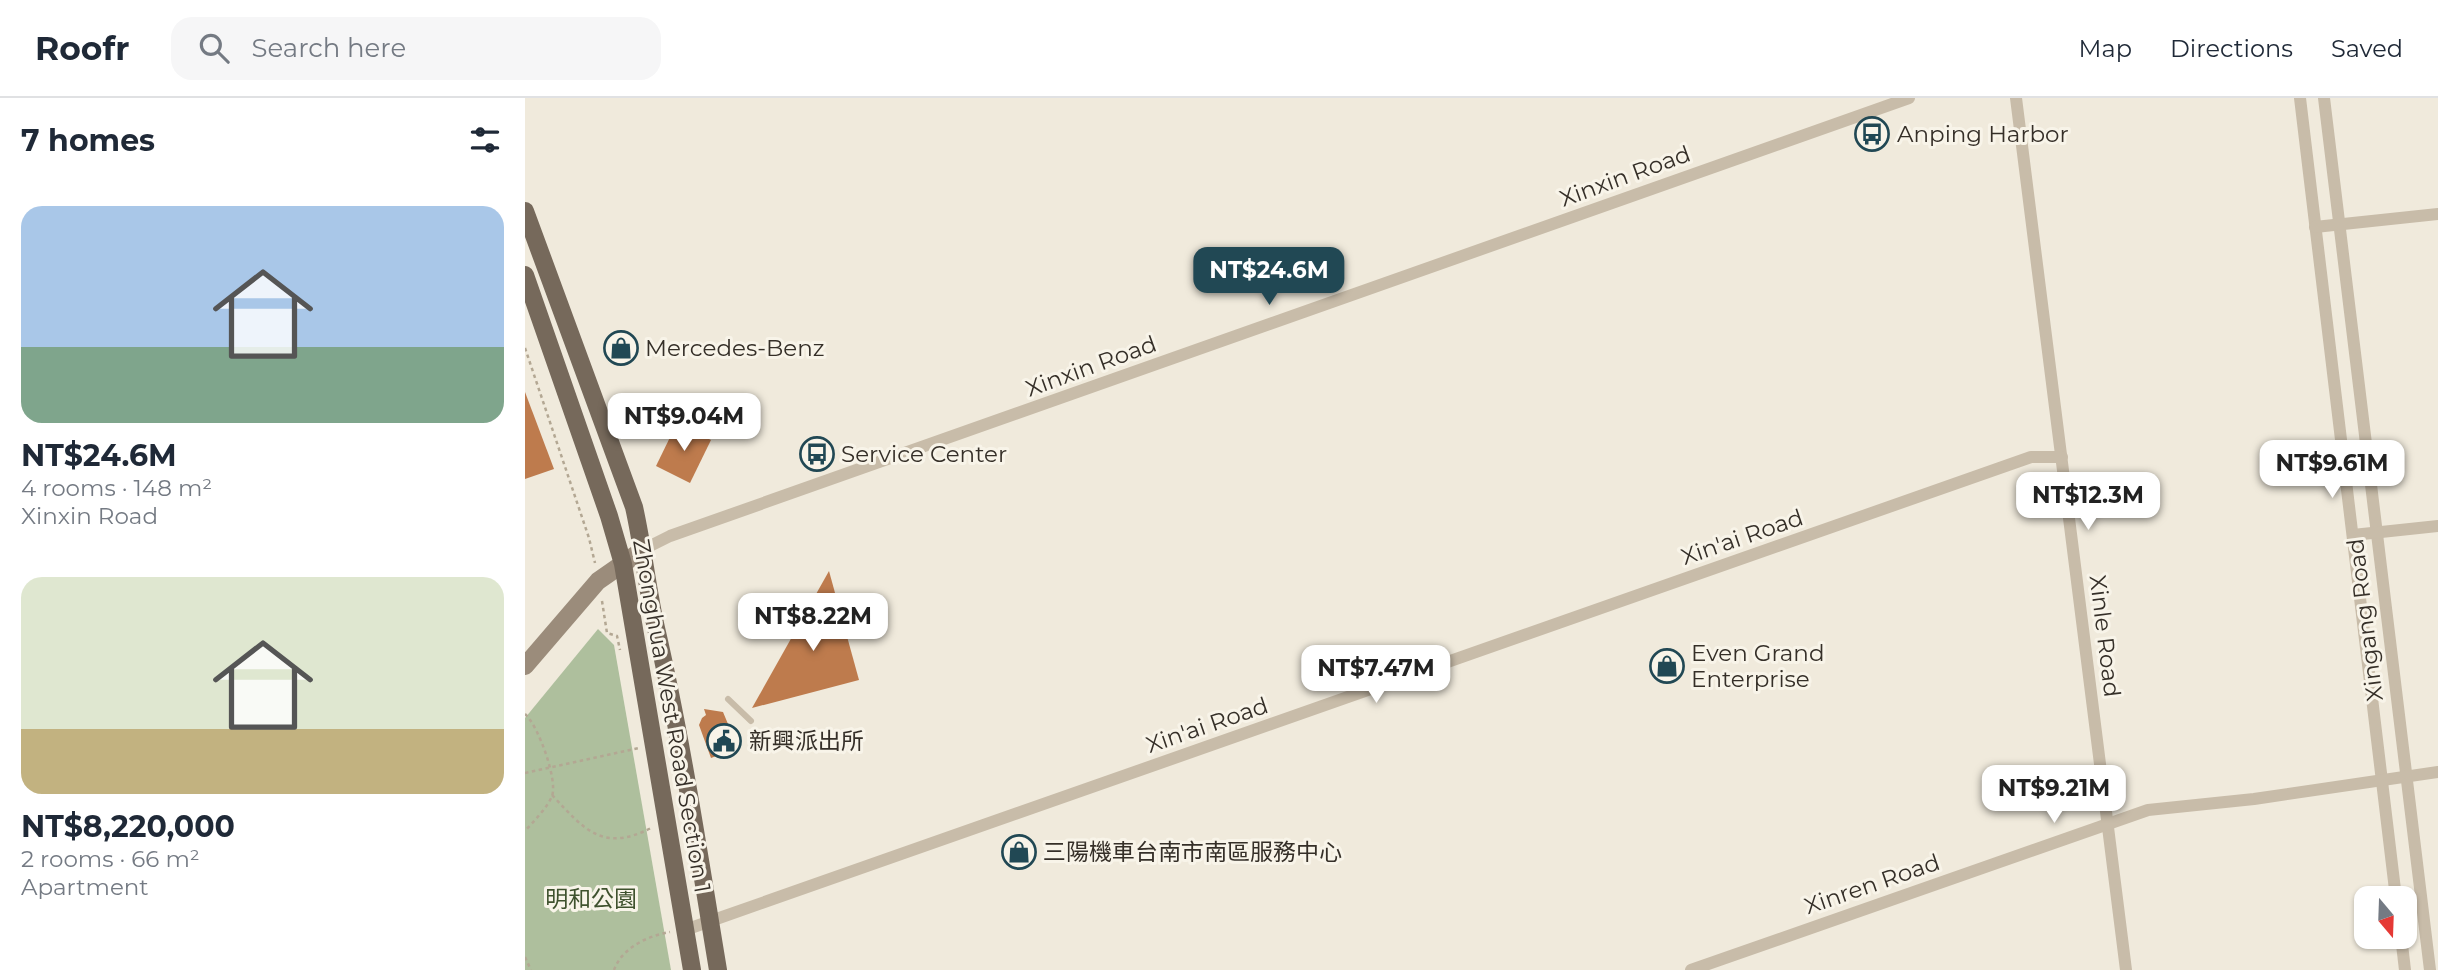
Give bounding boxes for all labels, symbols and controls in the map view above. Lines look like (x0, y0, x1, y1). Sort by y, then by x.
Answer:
search box (171, 17, 661, 80)
text: Roofr (35, 28, 129, 68)
icon: search (195, 29, 233, 67)
text: Search here (251, 32, 406, 64)
text: Map (2079, 34, 2132, 63)
text: Directions (2170, 34, 2293, 63)
text: Saved (2331, 34, 2403, 63)
bus stop icon: Anping Harbor (1853, 115, 1891, 153)
place label: Anping Harbor (1897, 120, 2069, 148)
icon: filters (466, 121, 504, 159)
text: 7 homes (21, 122, 155, 159)
street label: Xinxin Road (1556, 139, 1694, 213)
pin: NT$24.6M (1197, 248, 1341, 307)
icon: home (200, 251, 326, 377)
text: NT$24.6M (1209, 256, 1329, 284)
shop icon: Mercedes-Benz (602, 329, 640, 367)
street label: Xinxin Road (1022, 329, 1160, 403)
place label: Mercedes-Benz (645, 334, 824, 362)
pin: NT$9.04M (612, 394, 756, 453)
text: NT$9.04M (624, 402, 744, 430)
bus stop icon: Service Center (798, 435, 836, 473)
text: NT$24.6M (21, 437, 177, 474)
place label: Service Center (841, 440, 1007, 468)
pin: NT$9.61M (2260, 440, 2404, 500)
text: NT$9.61M (2276, 449, 2388, 477)
pin: NT$12.3M (2016, 472, 2160, 532)
text: 4 rooms · 148 m² (21, 474, 212, 502)
text: NT$12.3M (2032, 481, 2144, 509)
text: Xinxin Road (21, 502, 158, 530)
street label: Xin'ai Road (1677, 503, 1807, 571)
street label: Zhonghua West Road Section 1 (627, 537, 717, 895)
street label: Xingang Road (2341, 537, 2389, 703)
street label: Xinle Road (2084, 573, 2126, 699)
pin: NT$8.22M (741, 594, 885, 653)
text: NT$8.22M (754, 602, 872, 630)
icon: home (200, 622, 326, 748)
place label: Even Grand Enterprise (1691, 639, 1825, 693)
pin: NT$7.47M (1304, 646, 1448, 705)
shop icon: Even Grand Enterprise (1648, 647, 1686, 685)
text: NT$7.47M (1317, 654, 1435, 682)
street label: Xin'ai Road (1142, 691, 1272, 759)
public building icon: 新興派出所 (705, 722, 743, 760)
place label: 新興派出所 (749, 727, 864, 755)
pin: NT$9.21M (1982, 766, 2126, 825)
text: NT$9.21M (1998, 774, 2110, 802)
text: NT$8,220,000 (21, 808, 235, 845)
shop icon: 三陽機車台南市南區服務中心 (1000, 833, 1038, 871)
place label: 三陽機車台南市南區服務中心 (1043, 838, 1342, 866)
text: 2 rooms · 66 m² (21, 845, 200, 873)
street label: Xinren Road (1801, 848, 1943, 920)
text: Apartment (21, 873, 149, 901)
park label: 明和公園 (545, 885, 637, 913)
north arrow (2354, 886, 2417, 948)
map controls (2354, 886, 2417, 949)

